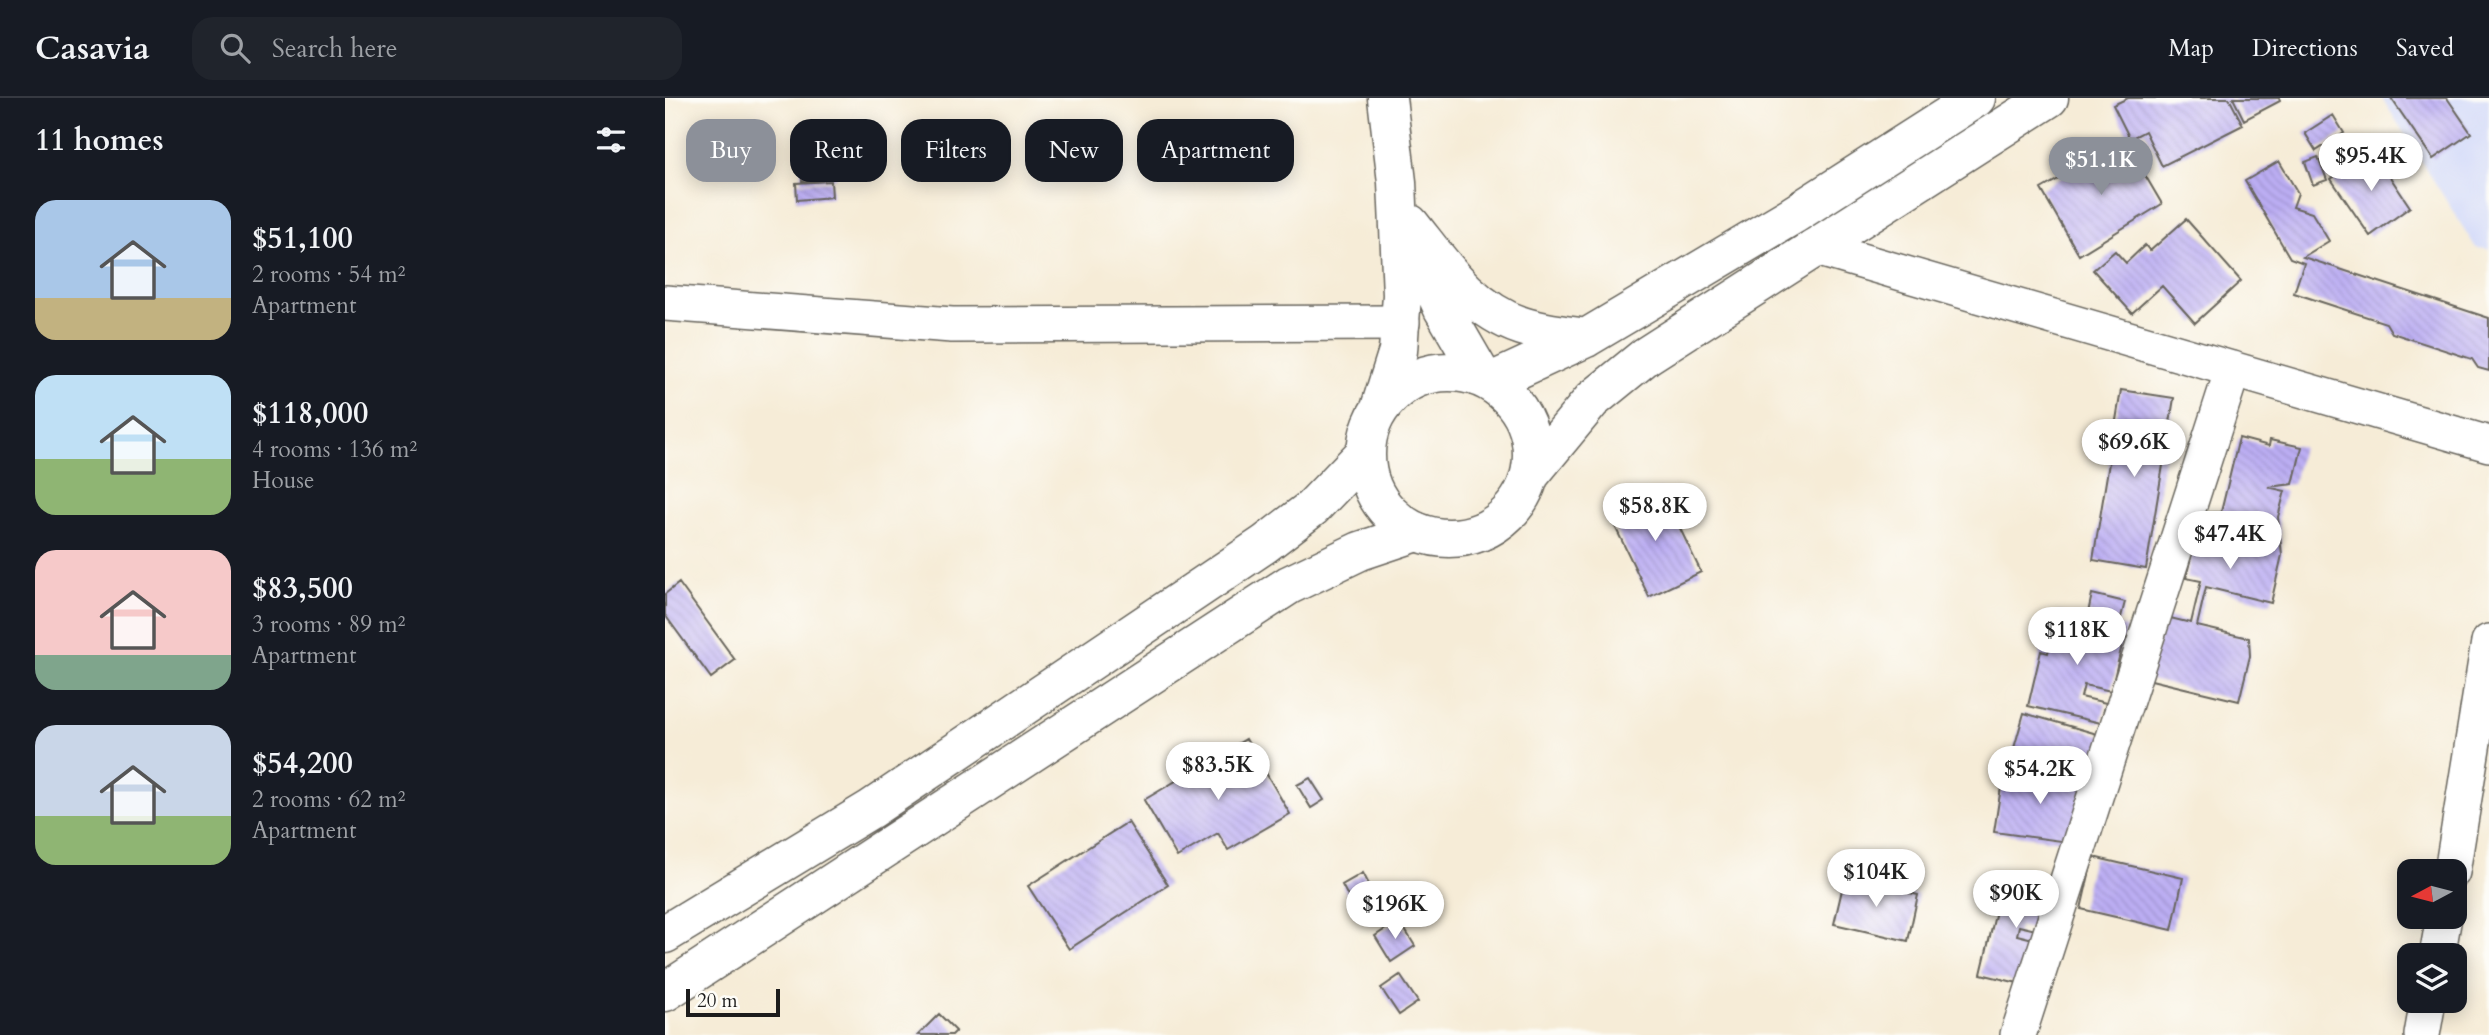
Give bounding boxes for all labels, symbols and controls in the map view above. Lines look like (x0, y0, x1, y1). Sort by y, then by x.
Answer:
search box (192, 17, 682, 80)
text: Casavia (35, 26, 150, 71)
icon: search (216, 29, 254, 67)
text: Search here (272, 31, 398, 66)
text: Map (2168, 32, 2214, 65)
text: Directions (2252, 32, 2358, 65)
text: Saved (2396, 32, 2454, 65)
chip: Buy (686, 119, 776, 182)
chip: Rent (790, 119, 887, 182)
chip: Filters (901, 119, 1011, 182)
chip: New (1025, 119, 1123, 182)
chip: Apartment (1137, 119, 1294, 182)
text: 11 homes (35, 120, 164, 161)
icon: filters (592, 121, 630, 159)
pin: $95.4K (2314, 134, 2428, 193)
pin: $51.1K (2044, 138, 2158, 197)
text: $95.4K (2335, 140, 2407, 171)
text: $51.1K (2065, 144, 2137, 175)
text: $51,100 (252, 218, 353, 259)
icon: home (91, 228, 175, 312)
text: 2 rooms · 54 m² (252, 259, 405, 290)
text: Apartment (252, 290, 356, 321)
text: $118,000 (252, 393, 368, 434)
icon: home (91, 403, 175, 487)
pin: $69.6K (2077, 420, 2191, 479)
text: $69.6K (2098, 426, 2170, 457)
text: 4 rooms · 136 m² (252, 434, 417, 465)
text: House (252, 465, 314, 496)
pin: $58.8K (1598, 484, 1712, 543)
text: $58.8K (1619, 490, 1691, 521)
pin: $47.4K (2173, 512, 2287, 571)
text: $47.4K (2194, 518, 2266, 549)
text: $83,500 (252, 568, 353, 609)
icon: home (91, 578, 175, 662)
pin: $118K (2028, 608, 2126, 667)
text: 3 rooms · 89 m² (252, 609, 405, 640)
text: $118K (2044, 614, 2110, 645)
text: Apartment (252, 640, 356, 671)
pin: $83.5K (1161, 742, 1275, 802)
text: $54,200 (252, 743, 353, 784)
pin: $54.2K (1983, 746, 2097, 806)
text: $83.5K (1182, 749, 1254, 780)
icon: home (91, 753, 175, 837)
text: $54.2K (2004, 753, 2076, 784)
text: 2 rooms · 62 m² (252, 784, 405, 815)
text: Apartment (252, 815, 356, 846)
pin: $104K (1827, 850, 1925, 909)
text: $104K (1843, 856, 1909, 887)
north arrow (2397, 859, 2467, 929)
map controls (2397, 859, 2467, 1013)
pin: $90K (1975, 870, 2057, 930)
text: $90K (1989, 877, 2043, 908)
pin: $196K (1346, 882, 1444, 941)
text: $196K (1362, 888, 1428, 919)
button: layers (2397, 943, 2467, 1013)
scale bar (686, 986, 781, 1018)
text: 20 m (697, 988, 738, 1014)

